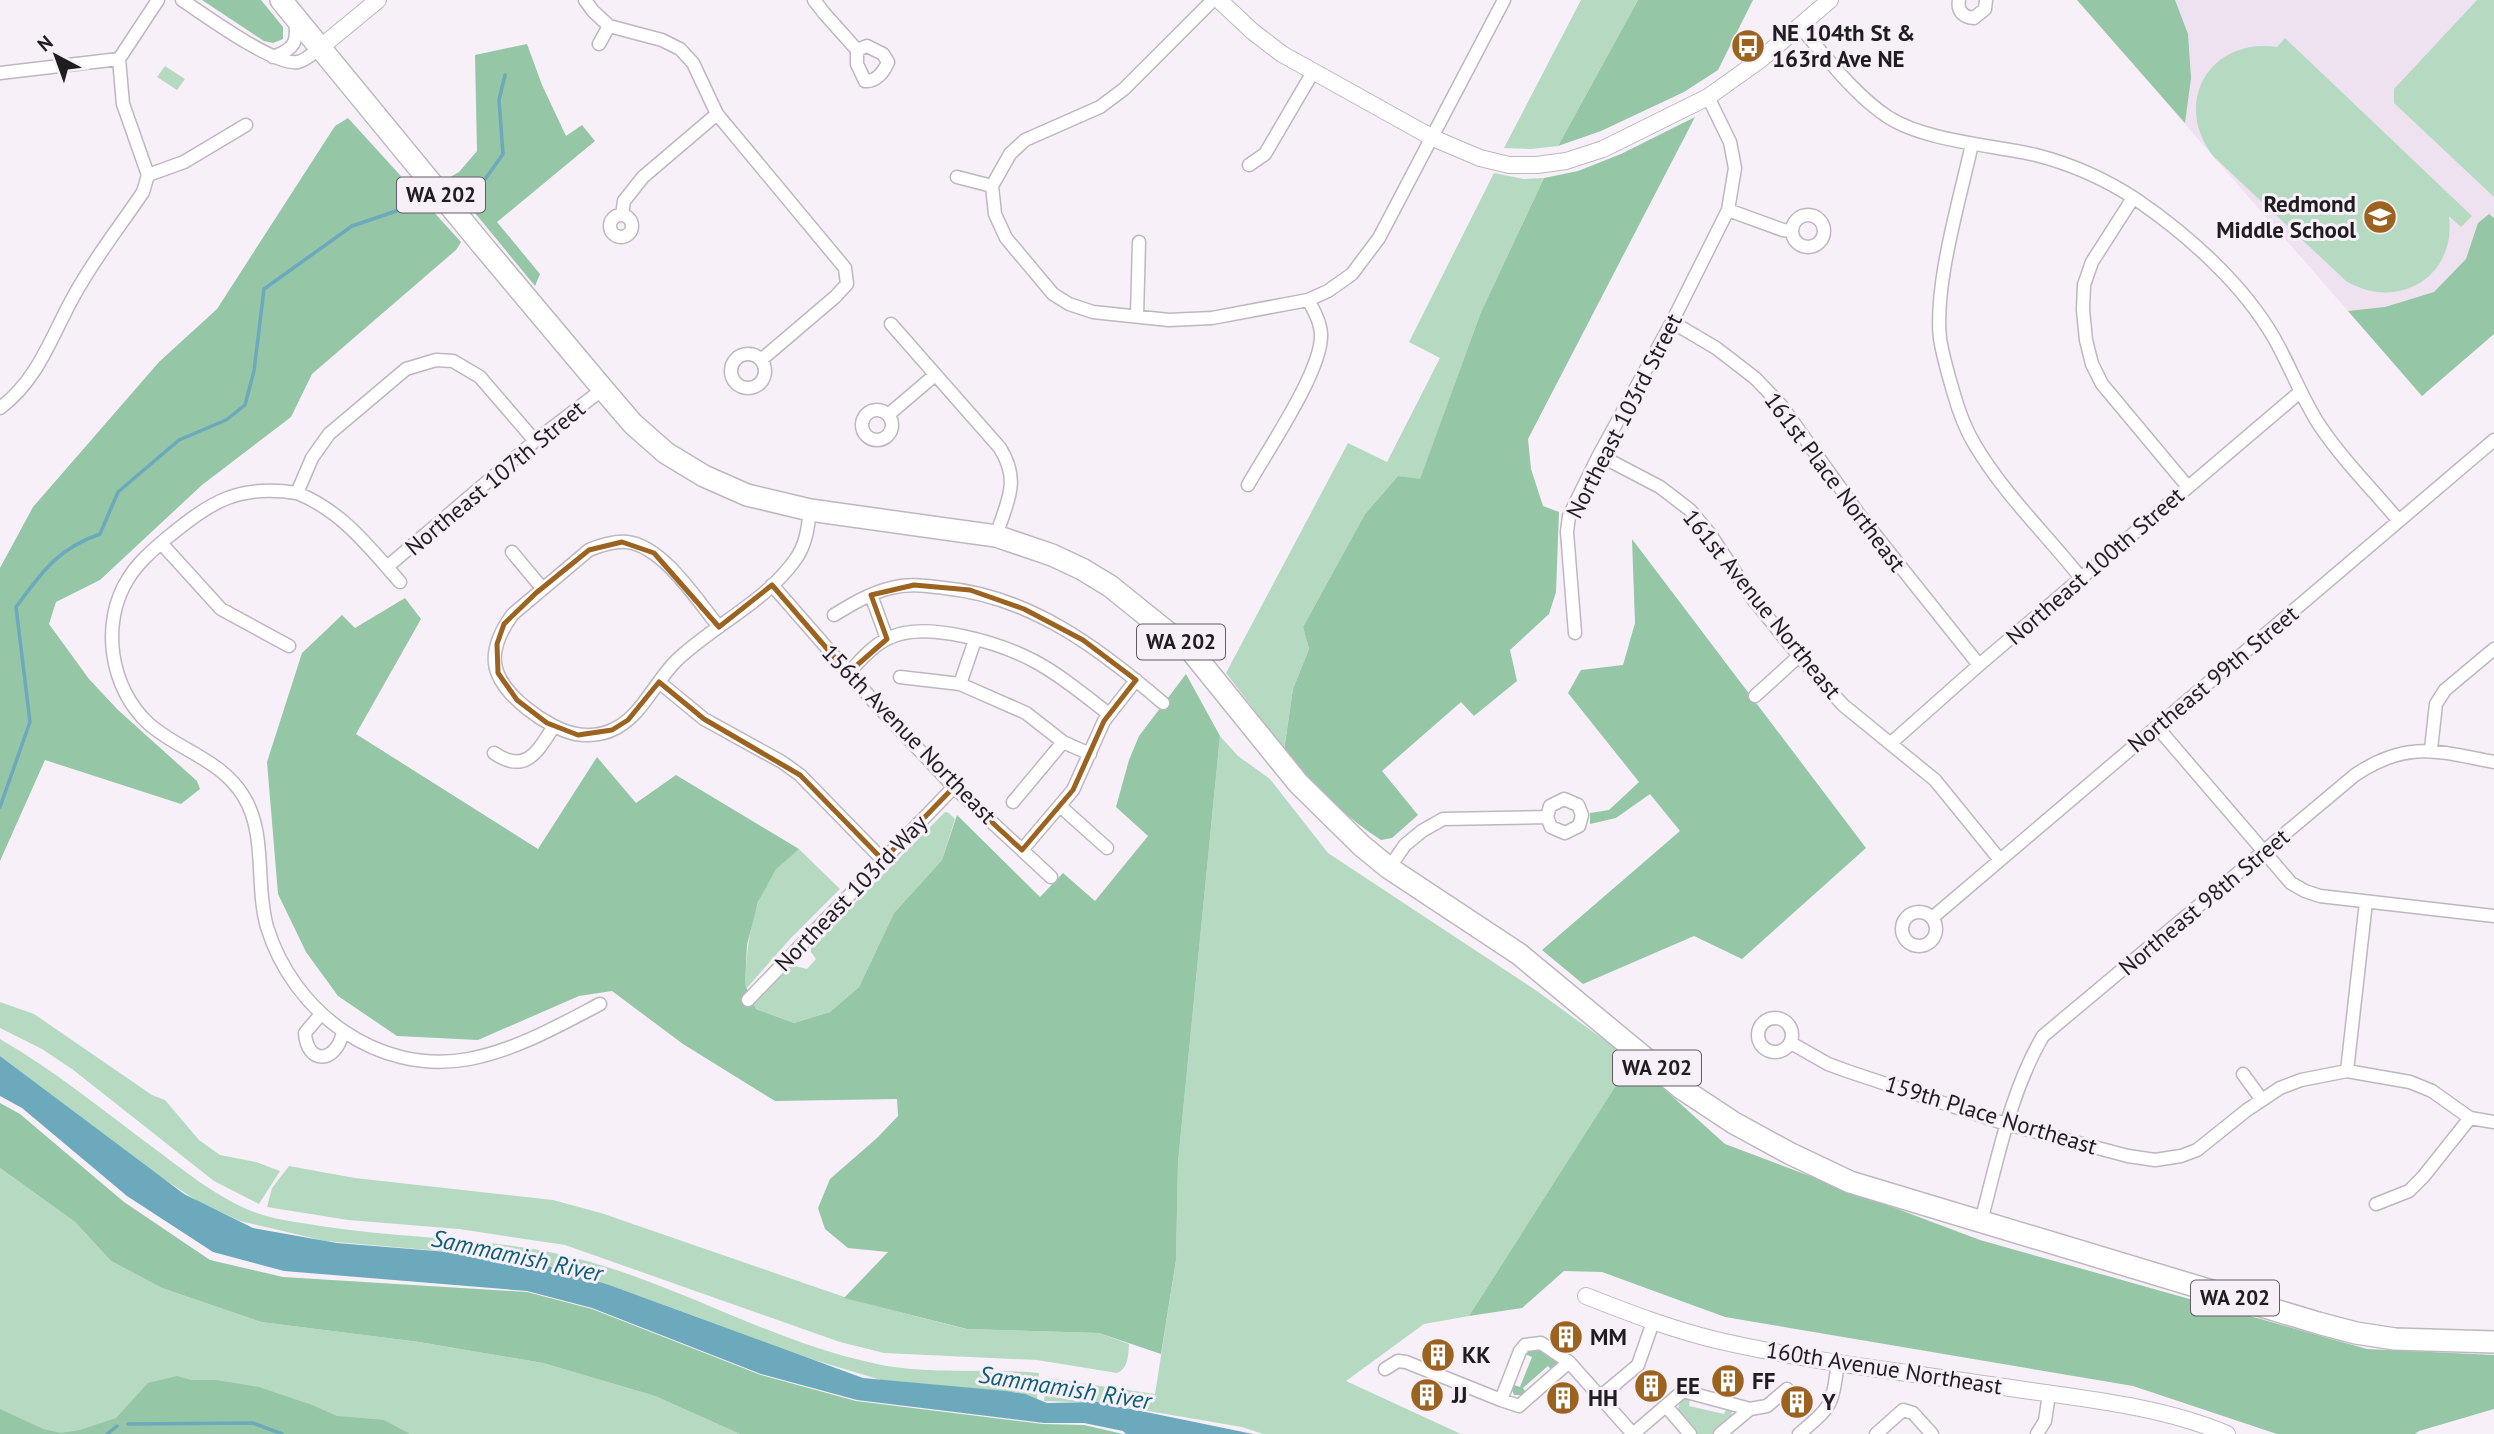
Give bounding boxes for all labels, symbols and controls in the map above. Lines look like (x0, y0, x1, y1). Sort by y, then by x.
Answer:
place label: NE 104th St & 163rd Ave NE (1772, 18, 1915, 73)
north arrow (21, 21, 91, 91)
bus stop icon: NE 104th St & 163rd Ave NE (1729, 27, 1767, 65)
text: N (32, 30, 57, 56)
road number: WA 202 (397, 178, 485, 212)
place label: Redmond Middle School (2216, 189, 2356, 244)
school or university icon: Redmond Middle School (2361, 198, 2399, 236)
street label: Northeast 103rd Street (1559, 308, 1688, 523)
street label: 161st Place Northeast (1758, 386, 1912, 577)
street label: Northeast 107th Street (399, 394, 591, 561)
street label: Northeast 100th Street (2000, 480, 2190, 651)
street label: 161st Avenue Northeast (1677, 503, 1848, 705)
street label: Northeast 99th Street (2121, 599, 2304, 758)
road number: WA 202 (1137, 624, 1225, 660)
street label: 156th Avenue Northeast (816, 638, 1003, 830)
street label: Northeast 103rd Way (768, 808, 933, 977)
street label: Northeast 98th Street (2112, 822, 2295, 981)
road number: WA 202 (1613, 1050, 1701, 1086)
street label: 159th Place Northeast (1882, 1068, 2101, 1161)
water label: Sammamish River (429, 1222, 608, 1289)
road number: WA 202 (2191, 1280, 2279, 1316)
building icon: MM (1547, 1318, 1585, 1356)
place label: MM (1590, 1322, 1627, 1351)
street label: 160th Avenue Northeast (1764, 1335, 2004, 1401)
building icon: KK (1419, 1336, 1457, 1374)
place label: KK (1462, 1340, 1491, 1369)
water label: Sammamish River (977, 1359, 1156, 1417)
building icon: FF (1709, 1362, 1747, 1400)
place label: FF (1752, 1366, 1775, 1395)
building icon: EE (1632, 1367, 1670, 1405)
place label: EE (1676, 1371, 1700, 1400)
building icon: JJ (1408, 1376, 1446, 1414)
building icon: HH (1544, 1379, 1582, 1417)
place label: JJ (1451, 1380, 1467, 1409)
place label: HH (1588, 1383, 1618, 1412)
building icon: Y (1778, 1383, 1816, 1421)
place label: Y (1821, 1387, 1836, 1416)

